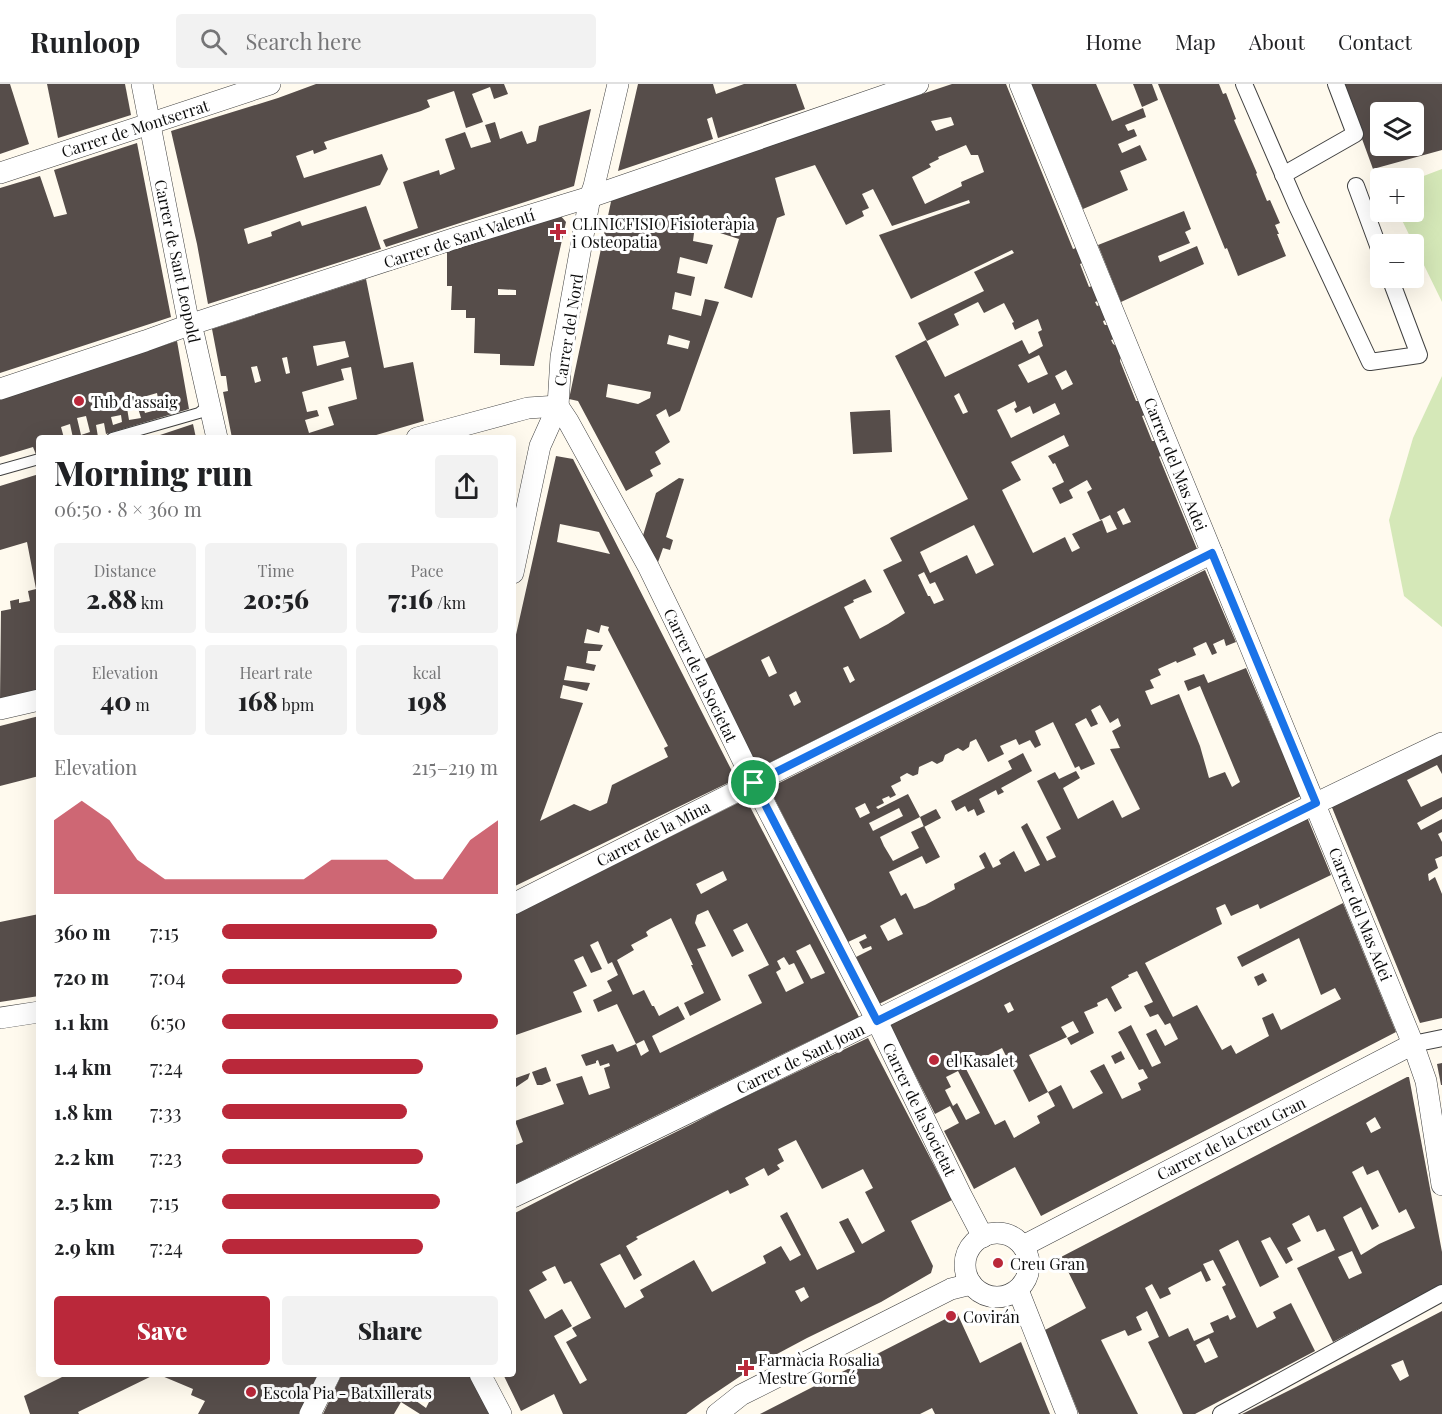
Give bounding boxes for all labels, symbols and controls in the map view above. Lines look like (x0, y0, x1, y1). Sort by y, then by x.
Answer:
search box (176, 14, 596, 68)
text: Runloop (30, 23, 140, 60)
icon: search (197, 25, 230, 58)
text: Search here (245, 26, 362, 56)
text: Home (1086, 27, 1142, 55)
text: Map (1175, 27, 1216, 55)
text: About (1249, 27, 1305, 55)
text: Contact (1338, 27, 1412, 55)
street label: Carrer de Montserrat (59, 94, 212, 162)
map controls (1370, 102, 1424, 288)
button: layers (1370, 102, 1424, 156)
button: + (1370, 168, 1424, 222)
street label: Carrer de Sant Leopold (150, 177, 206, 345)
street label: Carrer de Sant Valentí (381, 204, 537, 272)
place label: CLINICFISIO Fisioteràpia i Osteopatia (572, 213, 755, 252)
marker: CLINICFISIO Fisioteràpia i Osteopatia (549, 223, 567, 241)
button: − (1370, 234, 1424, 288)
street label: Carrer del Nord (549, 272, 587, 388)
place label: Tub d'assaig (91, 391, 178, 412)
marker: Tub d'assaig (72, 394, 86, 408)
street label: Carrer del Mas Adei (1140, 394, 1213, 534)
text: Morning run (54, 450, 253, 494)
button: share (435, 455, 498, 518)
text: 06:50 · 8 × 360 m (54, 495, 202, 522)
text: Distance (94, 560, 156, 581)
text: Time (258, 560, 294, 581)
text: Pace (410, 560, 444, 581)
text: 2.88 (86, 581, 137, 616)
text: 20:56 (243, 581, 309, 616)
text: 7:16 (388, 581, 433, 616)
text: km (137, 592, 164, 613)
text: /km (433, 592, 466, 613)
street label: Carrer de la Societat (660, 605, 743, 746)
text: Elevation (92, 662, 158, 683)
text: Heart rate (239, 662, 313, 683)
text: kcal (413, 662, 441, 683)
text: 40 (100, 683, 131, 718)
text: 168 (238, 683, 278, 718)
text: 198 (407, 683, 447, 718)
text: m (131, 694, 150, 715)
text: bpm (278, 694, 314, 715)
text: Elevation (54, 753, 137, 780)
text: 215–219 m (412, 753, 498, 780)
pin (728, 757, 779, 808)
icon: arrive (737, 766, 770, 799)
street label: Carrer de la Mina (592, 795, 714, 871)
street label: Carrer del Mas Adei (1325, 844, 1398, 984)
text: 360 m (54, 918, 111, 945)
text: 7:15 (150, 918, 179, 945)
text: 720 m (54, 963, 109, 990)
text: 7:04 (150, 963, 185, 990)
text: 1.1 km (54, 1008, 109, 1035)
text: 6:50 (150, 1008, 186, 1035)
street label: Carrer de Sant Joan (733, 1018, 868, 1098)
street label: Carrer de la Societat (879, 1039, 962, 1180)
place label: el Kasalet (946, 1050, 1015, 1071)
text: 1.4 km (54, 1053, 112, 1080)
text: 7:24 (150, 1053, 183, 1080)
marker: el Kasalet (927, 1053, 941, 1067)
street label: Carrer de la Creu Gran (1153, 1091, 1309, 1185)
text: 1.8 km (54, 1098, 113, 1125)
text: 7:33 (150, 1098, 181, 1125)
text: 2.2 km (54, 1143, 114, 1170)
text: 7:23 (150, 1143, 182, 1170)
text: 2.5 km (54, 1188, 113, 1215)
text: 7:15 (150, 1188, 179, 1215)
text: 2.9 km (54, 1233, 115, 1260)
text: 7:24 (150, 1233, 183, 1260)
place label: Creu Gran (1010, 1253, 1086, 1274)
marker: Creu Gran (991, 1256, 1005, 1270)
button: Save (54, 1296, 270, 1365)
button: Share (282, 1296, 498, 1365)
place label: Covirán (963, 1306, 1020, 1327)
marker: Covirán (944, 1309, 958, 1323)
place label: Farmàcia Rosalia Mestre Gorné (758, 1349, 880, 1388)
marker: Farmàcia Rosalia Mestre Gorné (739, 1361, 753, 1375)
place label: Escola Pia - Batxillerats (263, 1382, 432, 1403)
marker: Escola Pia - Batxillerats (244, 1385, 258, 1399)

